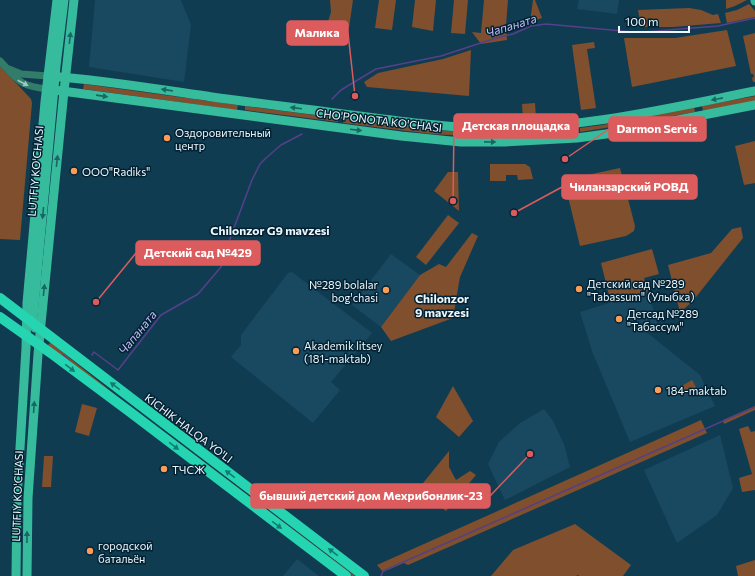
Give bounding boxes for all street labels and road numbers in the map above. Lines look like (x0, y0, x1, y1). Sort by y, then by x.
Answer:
street label: CHO'PONOTA KO'CHASI (315, 106, 443, 134)
street label: LUTFIY KO'CHASI (25, 125, 45, 217)
street label: KICHIK HALQA YO'LI (143, 391, 235, 465)
street label: LUTFIY KO'CHASI (9, 450, 25, 542)

